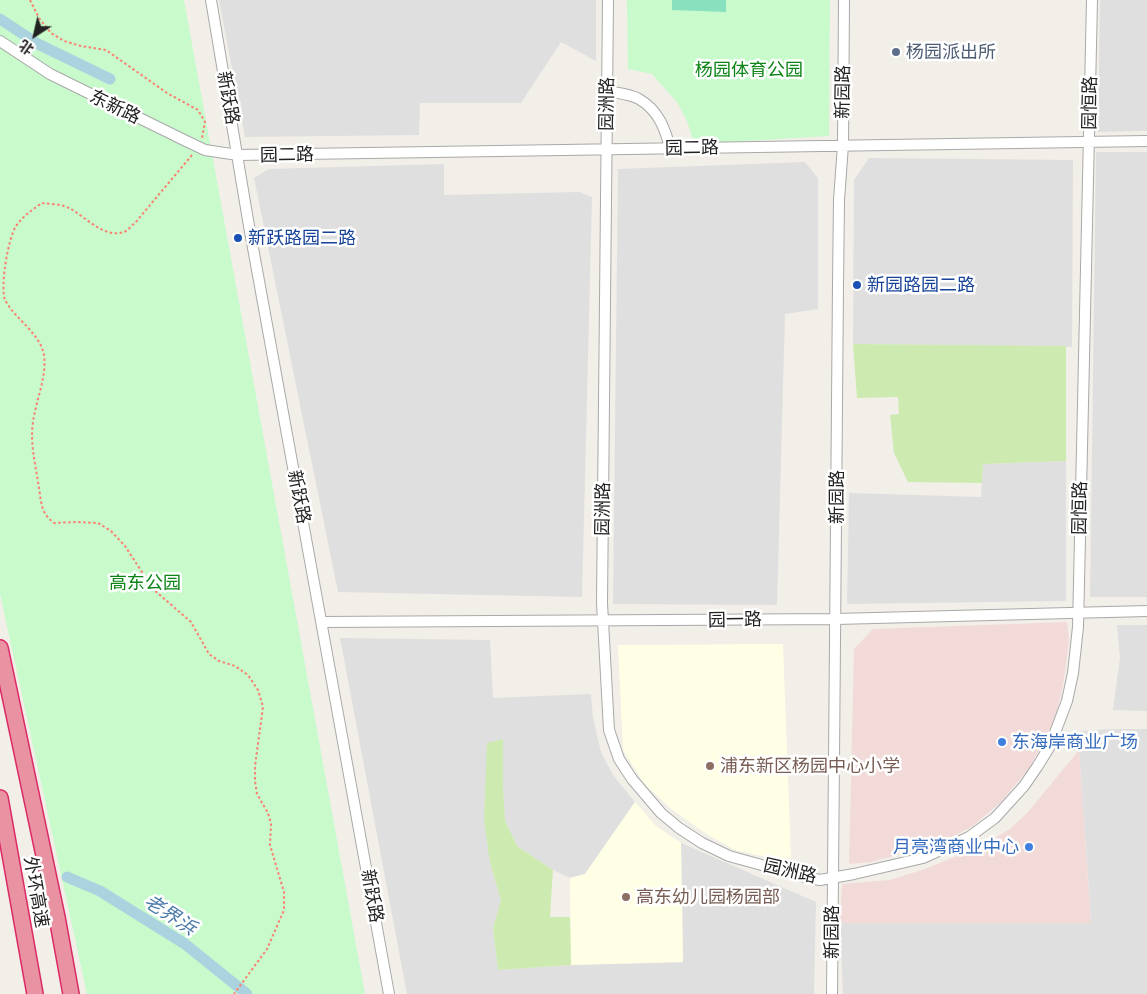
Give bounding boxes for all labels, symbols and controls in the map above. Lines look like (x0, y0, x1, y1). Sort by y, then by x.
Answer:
north arrow (10, 10, 60, 60)
text: 北 (16, 37, 37, 59)
place label: 杨园派出所 (906, 41, 996, 63)
marker: 杨园派出所 (890, 46, 902, 58)
park label: 杨园体育公园 (695, 59, 803, 81)
street label: 新园路 (832, 65, 854, 119)
street label: 新跃路 (213, 70, 243, 126)
street label: 园恒路 (1079, 76, 1101, 130)
street label: 园洲路 (596, 77, 618, 131)
street label: 东新路 (86, 85, 144, 129)
street label: 园二路 (665, 137, 719, 159)
street label: 园二路 (260, 144, 314, 166)
place label: 新跃路园二路 (248, 227, 356, 249)
marker: 新跃路园二路 (232, 232, 244, 244)
place label: 新园路园二路 (867, 274, 975, 296)
marker: 新园路园二路 (851, 279, 863, 291)
street label: 新跃路 (283, 468, 315, 526)
street label: 新园路 (826, 470, 848, 524)
street label: 园恒路 (1069, 481, 1091, 535)
street label: 园洲路 (592, 482, 614, 536)
park label: 高东公园 (109, 572, 181, 594)
street label: 园一路 (708, 609, 762, 631)
place label: 东海岸商业广场 (1012, 731, 1138, 753)
marker: 东海岸商业广场 (996, 736, 1008, 748)
place label: 浦东新区杨园中心小学 (720, 755, 900, 777)
marker: 浦东新区杨园中心小学 (704, 760, 716, 772)
place label: 月亮湾商业中心 (893, 836, 1019, 858)
marker: 月亮湾商业中心 (1023, 841, 1035, 853)
street label: 园洲路 (761, 854, 819, 888)
street label: 外环高速 (19, 855, 53, 929)
street label: 新跃路 (357, 868, 387, 924)
place label: 高东幼儿园杨园部 (636, 886, 780, 908)
water label: 老界浜 (140, 890, 200, 940)
marker: 高东幼儿园杨园部 (620, 891, 632, 903)
street label: 新园路 (821, 905, 843, 959)

